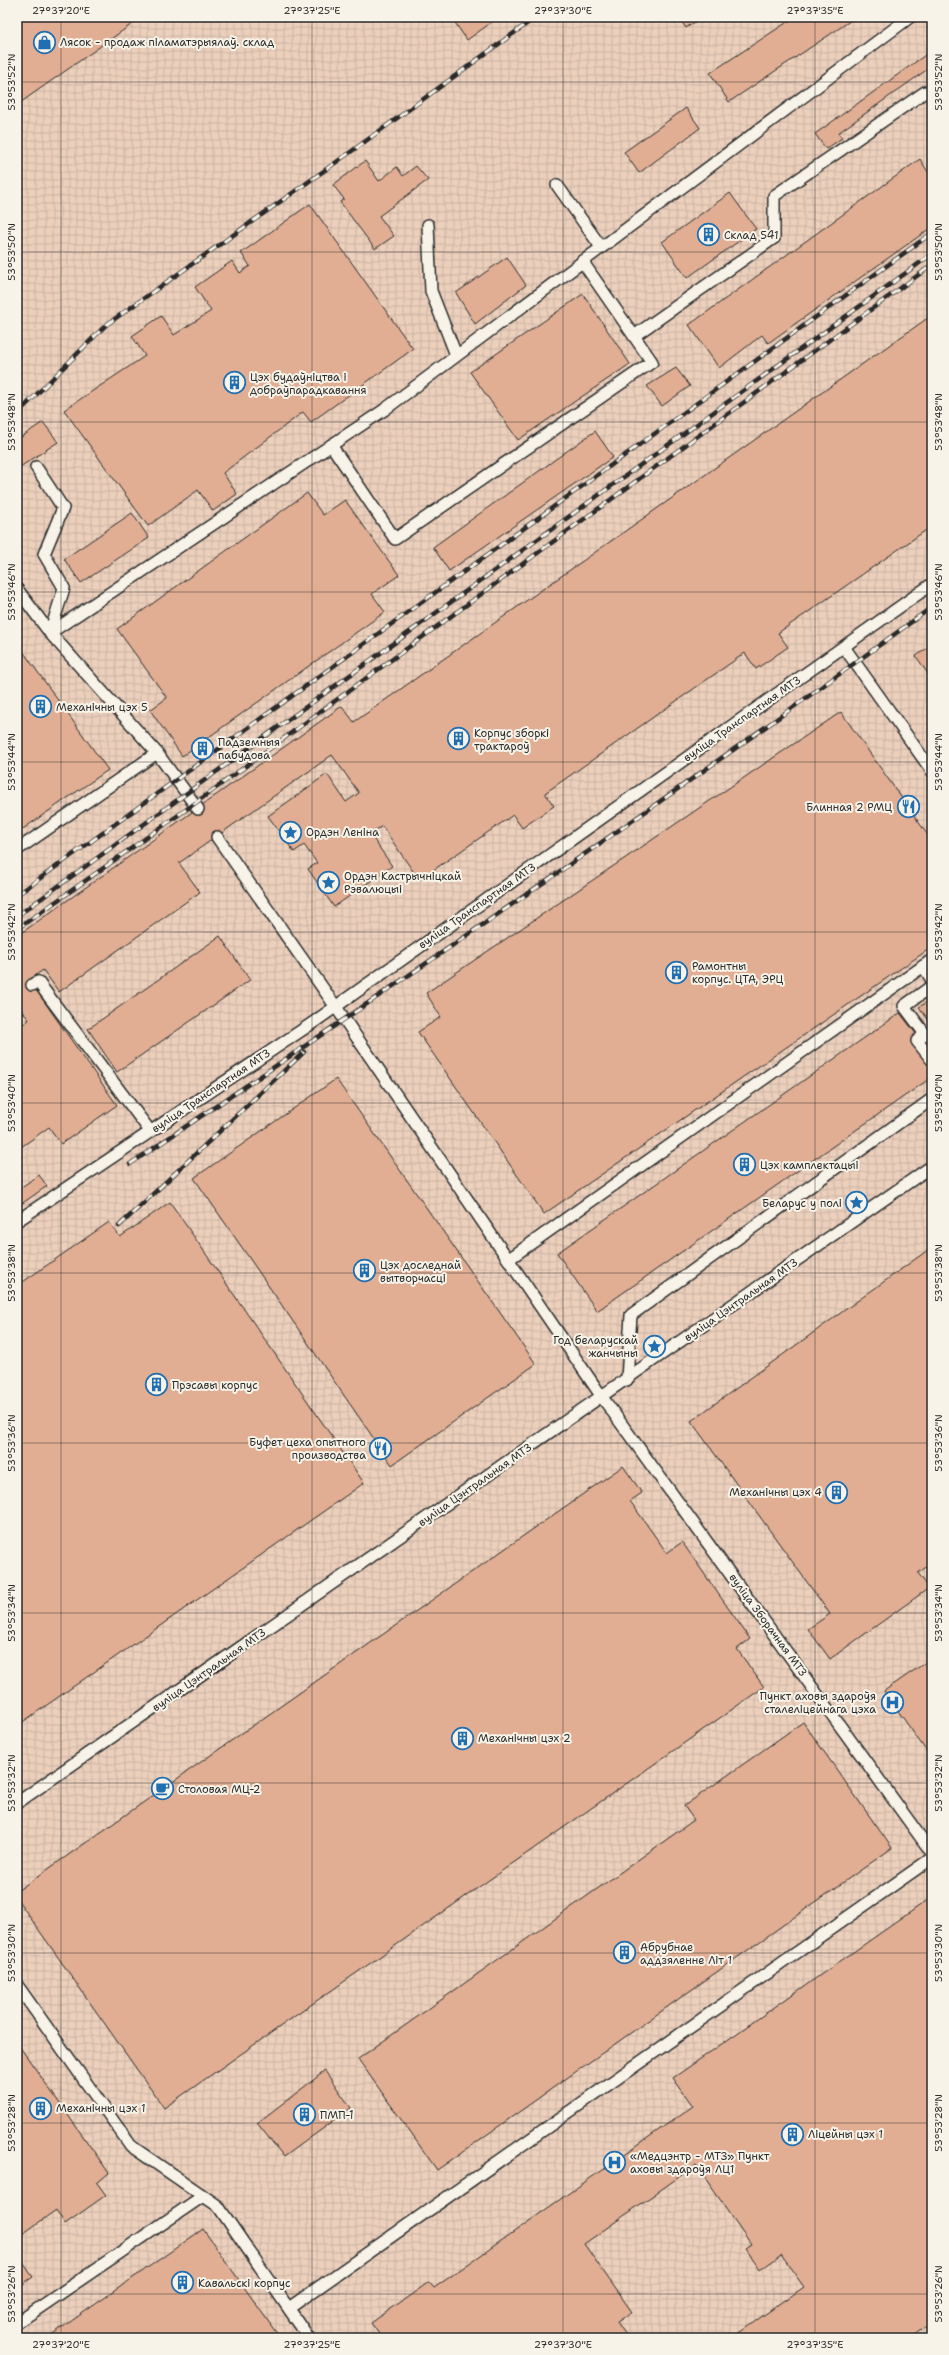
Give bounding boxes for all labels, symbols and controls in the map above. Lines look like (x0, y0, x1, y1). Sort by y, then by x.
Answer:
text: 27°37'20"E (32, 4, 90, 17)
text: 27°37'25"E (284, 4, 340, 17)
text: 27°37'30"E (534, 4, 592, 17)
text: 27°37'35"E (787, 4, 843, 17)
shop icon: Лясок - продаж піламатэрыялаў. склад (31, 29, 57, 55)
place label: Лясок - продаж піламатэрыялаў. склад (60, 35, 274, 50)
text: 53°53'52"N (5, 54, 18, 110)
text: 53°53'52"N (932, 54, 945, 110)
building icon: Склад 541 (696, 222, 722, 248)
text: 53°53'50"N (5, 223, 18, 281)
text: 53°53'50"N (932, 223, 945, 281)
place label: Склад 541 (724, 228, 779, 243)
building icon: Цэх будаўніцтва і добраўпарадкавання (222, 370, 248, 396)
place label: Цэх будаўніцтва і добраўпарадкавання (250, 370, 367, 398)
text: 53°53'48"N (5, 393, 18, 451)
text: 53°53'48"N (932, 393, 945, 451)
text: 53°53'46"N (5, 563, 18, 621)
text: 53°53'46"N (932, 563, 945, 621)
street label: вуліца Транспартная МТЗ (680, 673, 804, 765)
building icon: Механічны цэх 5 (27, 694, 53, 720)
place label: Механічны цэх 5 (56, 700, 148, 715)
building icon: Корпус зборкі трактароў (446, 726, 472, 752)
place label: Корпус зборкі трактароў (474, 726, 549, 754)
text: 53°53'44"N (5, 733, 18, 791)
text: 53°53'44"N (932, 733, 945, 791)
building icon: Падземныя пабудова (190, 735, 216, 761)
place label: Падземныя пабудова (218, 735, 280, 763)
restaurant icon: Блинная 2 РМЦ (895, 794, 921, 820)
place label: Блинная 2 РМЦ (806, 800, 892, 815)
place icon: Ордэн Леніна (278, 819, 304, 845)
place label: Ордэн Леніна (306, 825, 379, 840)
street label: вуліца Транспартная МТЗ (415, 860, 539, 952)
place icon: Ордэн Кастрычніцкай Рэвалюцыі (315, 869, 341, 895)
place label: Ордэн Кастрычніцкай Рэвалюцыі (344, 869, 461, 897)
text: 53°53'42"N (5, 903, 18, 961)
text: 53°53'42"N (932, 903, 945, 961)
building icon: Рамонтны корпус. ЦТА, ЭРЦ (663, 959, 689, 985)
place label: Рамонтны корпус. ЦТА, ЭРЦ (692, 959, 784, 987)
street label: вуліца Транспартная МТЗ (149, 1046, 273, 1136)
text: 53°53'40"N (5, 1074, 18, 1132)
text: 53°53'40"N (932, 1074, 945, 1132)
building icon: Цэх камплектацыі (731, 1152, 757, 1178)
place label: Цэх камплектацыі (760, 1158, 859, 1173)
place icon: Беларус у полі (844, 1190, 870, 1216)
place label: Беларус у полі (762, 1196, 842, 1211)
text: 53°53'38"N (5, 1244, 18, 1302)
text: 53°53'38"N (932, 1244, 945, 1302)
street label: вуліца Цэнтральная МТЗ (681, 1255, 801, 1345)
building icon: Цэх доследнай вытворчасці (352, 1258, 378, 1284)
place label: Цэх доследнай вытворчасці (380, 1258, 461, 1286)
place label: Год беларускай жанчыны (553, 1333, 638, 1361)
place icon: Год беларускай жанчыны (641, 1333, 667, 1359)
building icon: Прэсавы корпус (143, 1372, 169, 1398)
place label: Прэсавы корпус (172, 1378, 258, 1393)
text: 53°53'36"N (5, 1414, 18, 1472)
text: 53°53'36"N (932, 1414, 945, 1472)
place label: Буфет цеха опытного производства (249, 1435, 366, 1463)
restaurant icon: Буфет цеха опытного производства (368, 1435, 394, 1461)
street label: вуліца Цэнтральная МТЗ (415, 1440, 535, 1530)
building icon: Механічны цэх 4 (824, 1479, 850, 1505)
place label: Механічны цэх 4 (729, 1485, 822, 1500)
street label: вуліца Зборачная МТЗ (726, 1571, 810, 1679)
text: 53°53'34"N (5, 1584, 18, 1642)
text: 53°53'34"N (932, 1584, 945, 1642)
street label: вуліца Цэнтральная МТЗ (149, 1625, 269, 1715)
place label: Пункт аховы здароўя сталеліцейнага цэха (760, 1689, 876, 1717)
hospital icon: Пункт аховы здароўя сталеліцейнага цэха (879, 1689, 905, 1715)
building icon: Механічны цэх 2 (449, 1725, 475, 1751)
place label: Механічны цэх 2 (478, 1731, 571, 1746)
text: 53°53'32"N (5, 1754, 18, 1812)
text: 53°53'32"N (932, 1754, 945, 1812)
cafe icon: Столовая МЦ-2 (149, 1776, 175, 1802)
place label: Столовая МЦ-2 (178, 1782, 260, 1797)
text: 53°53'30"N (5, 1924, 18, 1982)
text: 53°53'30"N (932, 1924, 945, 1982)
building icon: Абрубнае аддзяленне Літ 1 (612, 1940, 638, 1966)
place label: Абрубнае аддзяленне Літ 1 (640, 1940, 732, 1968)
text: 53°53'28"N (5, 2094, 18, 2152)
text: 53°53'28"N (932, 2094, 945, 2152)
building icon: Механічны цэх 1 (27, 2095, 53, 2121)
place label: Механічны цэх 1 (56, 2101, 146, 2116)
building icon: ПМП-1 (291, 2102, 317, 2128)
place label: ПМП-1 (320, 2108, 354, 2123)
building icon: Ліцейны цэх 1 (780, 2121, 806, 2147)
place label: Ліцейны цэх 1 (808, 2127, 883, 2142)
hospital icon: «Медцэнтр - МТЗ» Пункт аховы здароўя ЛЦ1 (601, 2149, 627, 2175)
place label: «Медцэнтр - МТЗ» Пункт аховы здароўя ЛЦ1 (630, 2149, 770, 2177)
text: 53°53'26"N (5, 2265, 18, 2323)
text: 53°53'26"N (932, 2265, 945, 2323)
building icon: Кавальскі корпус (170, 2270, 196, 2296)
place label: Кавальскі корпус (198, 2276, 291, 2291)
text: 27°37'20"E (32, 2338, 90, 2351)
text: 27°37'25"E (284, 2338, 340, 2351)
text: 27°37'30"E (534, 2338, 592, 2351)
text: 27°37'35"E (787, 2338, 843, 2351)

